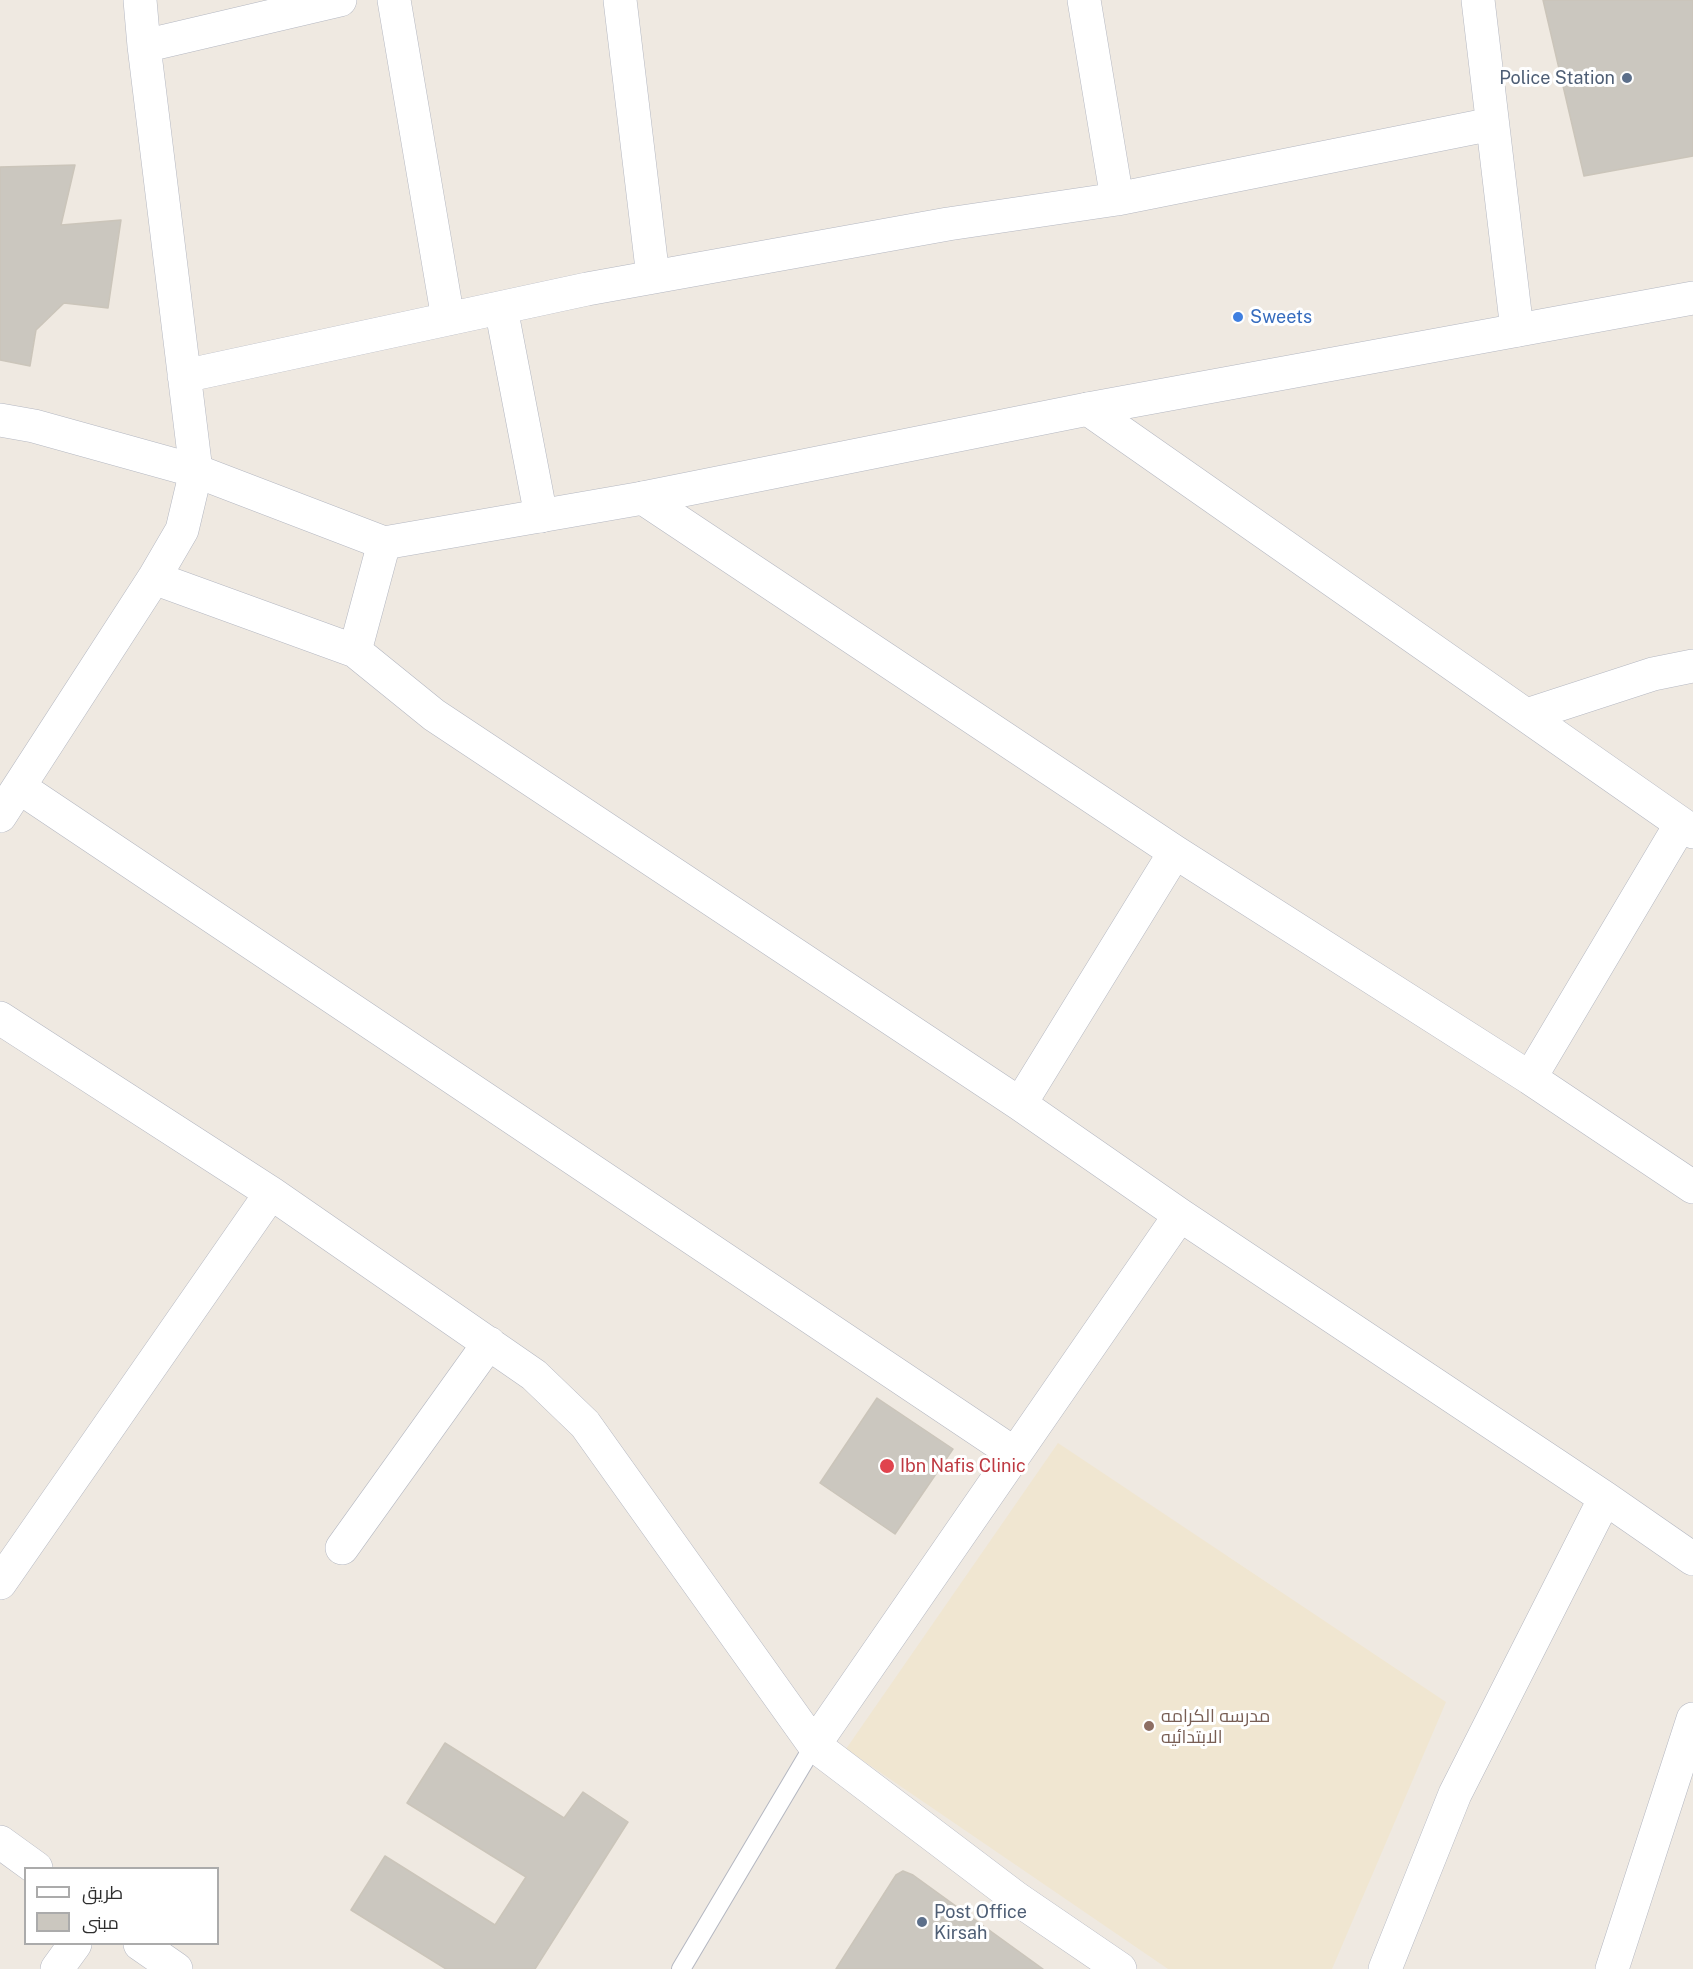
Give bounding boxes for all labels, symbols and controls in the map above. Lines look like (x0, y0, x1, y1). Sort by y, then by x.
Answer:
place label: Police Station (1499, 67, 1615, 89)
marker: Police Station (1620, 71, 1634, 85)
place label: Sweets (1250, 306, 1312, 328)
marker: Sweets (1231, 310, 1245, 324)
place label: Ibn Nafis Clinic (900, 1455, 1026, 1477)
marker: Ibn Nafis Clinic (878, 1457, 896, 1475)
place label: مدرسه الكرامه الابتدائيه (1161, 1705, 1270, 1748)
marker: مدرسه الكرامه الابتدائيه (1142, 1719, 1156, 1733)
legend (24, 1867, 219, 1945)
text: طريق (82, 1882, 123, 1903)
place label: Post Office Kirsah (934, 1901, 1027, 1944)
text: مبنى (82, 1912, 119, 1933)
marker: Post Office Kirsah (915, 1915, 929, 1929)

